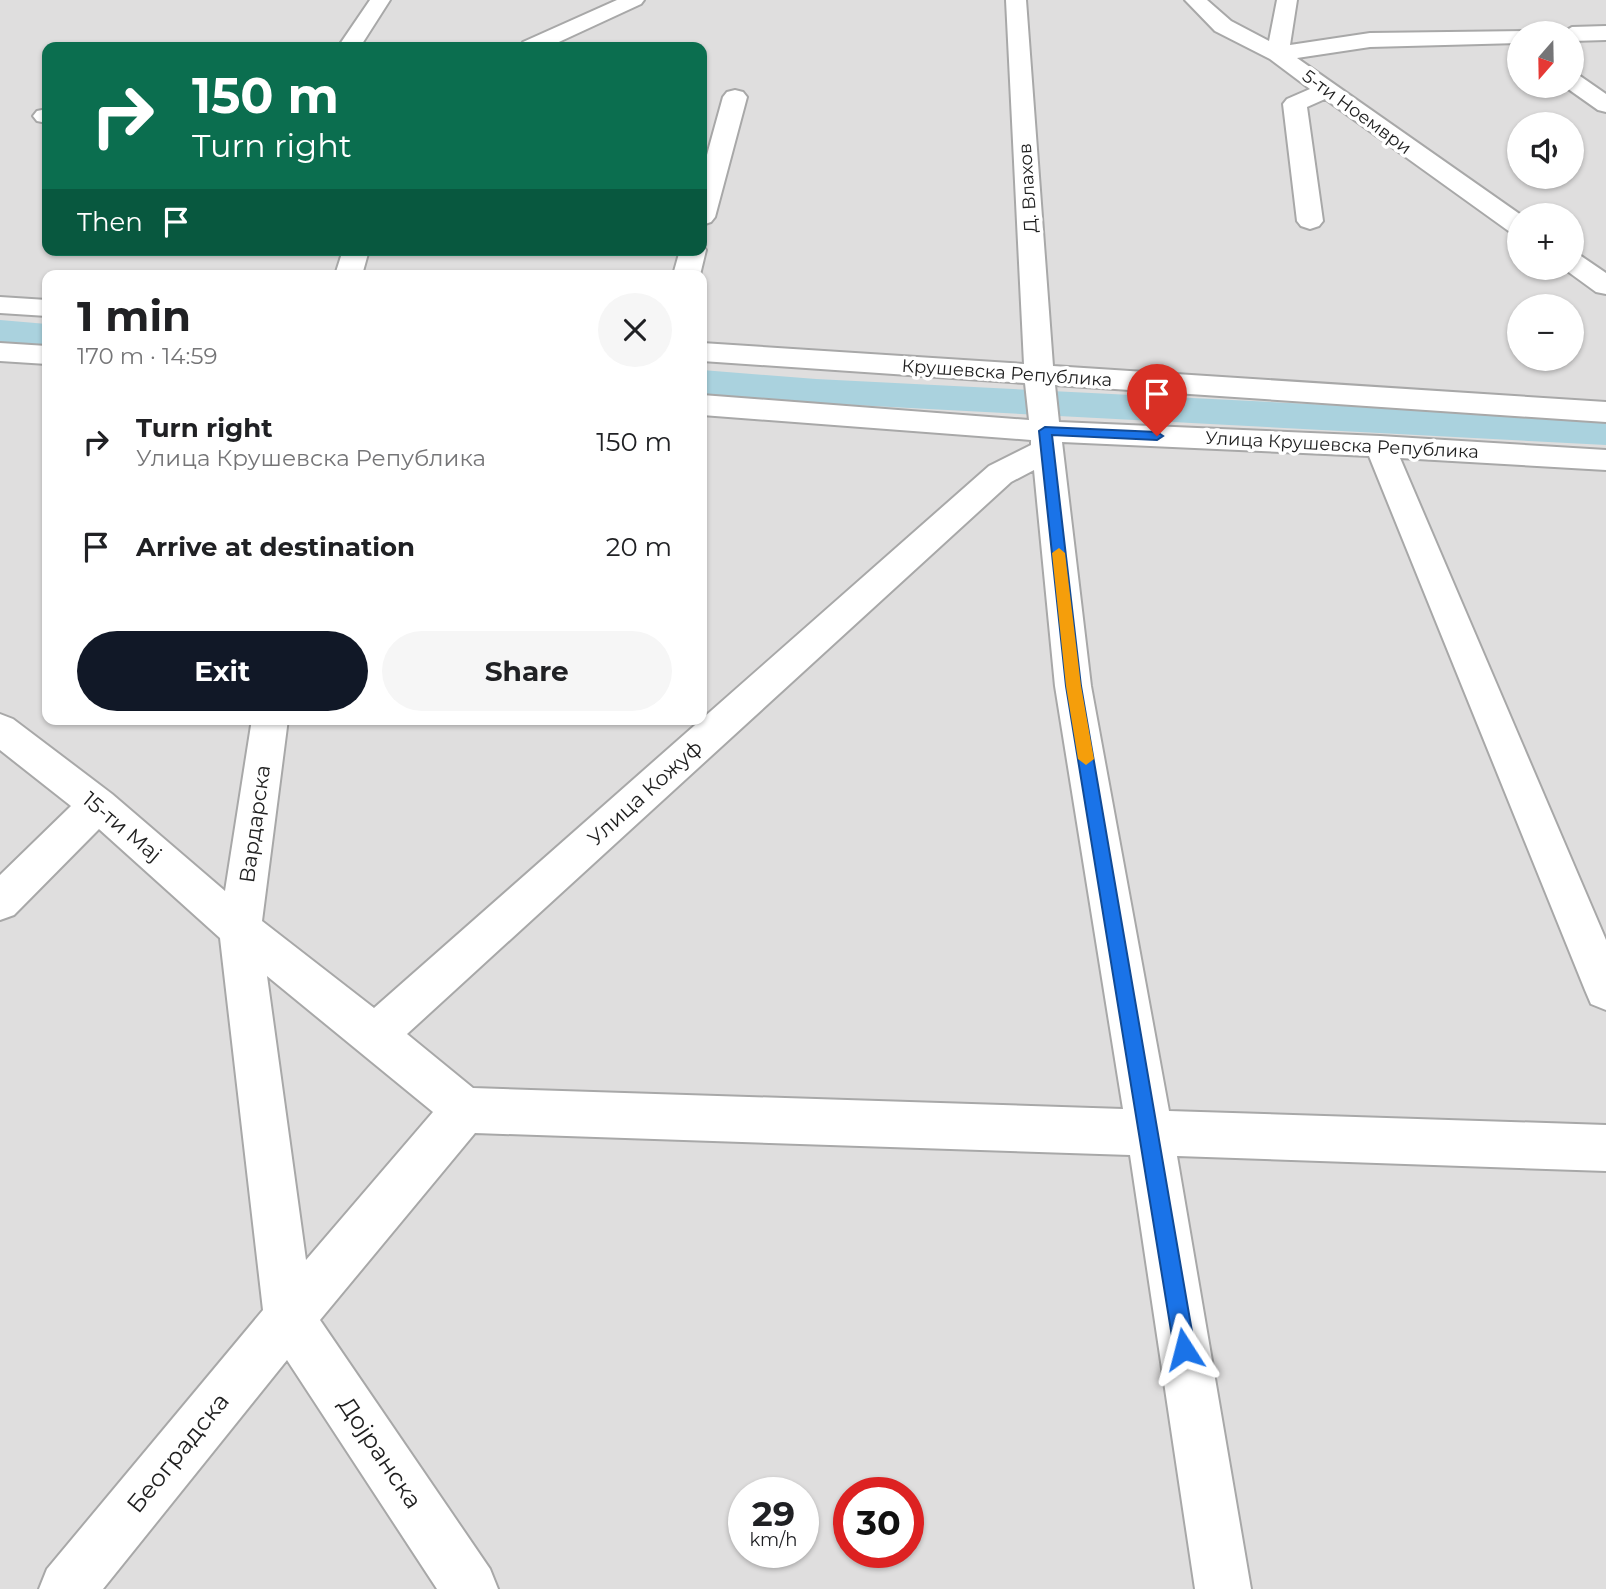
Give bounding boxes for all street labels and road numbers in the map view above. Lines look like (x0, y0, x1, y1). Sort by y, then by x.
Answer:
street label: 5-ти Ноември (1298, 65, 1416, 159)
street label: Д. Влахов (1014, 142, 1042, 234)
street label: Крушевска Република (901, 355, 1113, 391)
street label: Улица Крушевска Република (1205, 427, 1479, 463)
street label: Улица Кожуф (582, 735, 707, 851)
street label: Вардарска (234, 763, 275, 884)
street label: 15-ти Мај (78, 786, 167, 867)
street label: Београдска (120, 1387, 235, 1519)
street label: Дојранска (333, 1391, 428, 1514)

